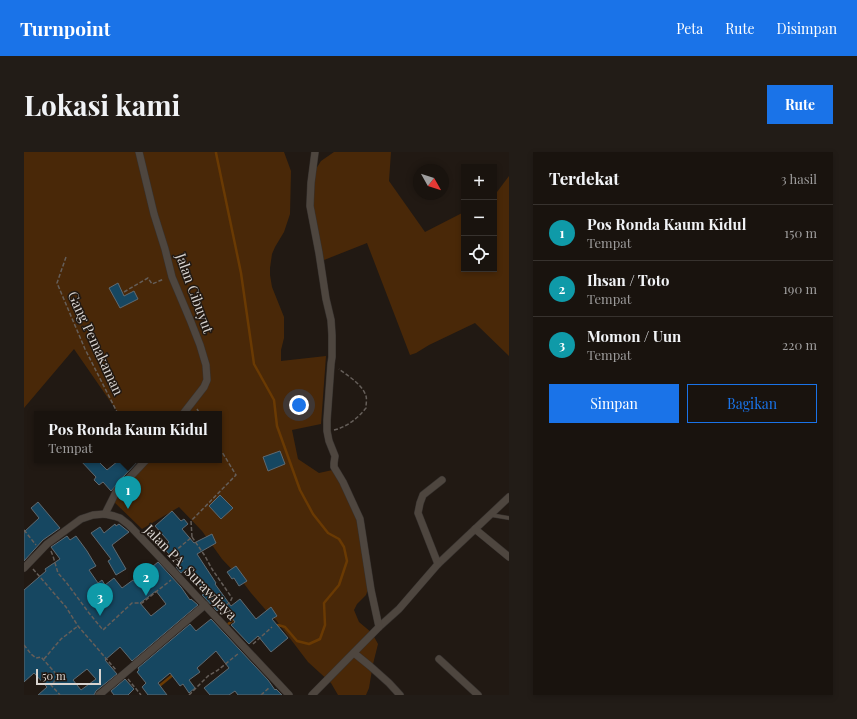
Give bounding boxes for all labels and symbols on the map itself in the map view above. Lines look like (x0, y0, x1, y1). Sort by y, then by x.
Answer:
north arrow (413, 164, 449, 200)
street label: Jalan Cibuyut (171, 249, 219, 337)
street label: Gang Pemakaman (64, 288, 129, 399)
your location (289, 395, 309, 415)
pin: 1 (115, 476, 141, 509)
street label: Jalan PA. Surawijaya (140, 519, 242, 624)
pin: 2 (133, 563, 159, 596)
pin: 3 (87, 583, 113, 616)
scale bar (36, 667, 101, 686)

